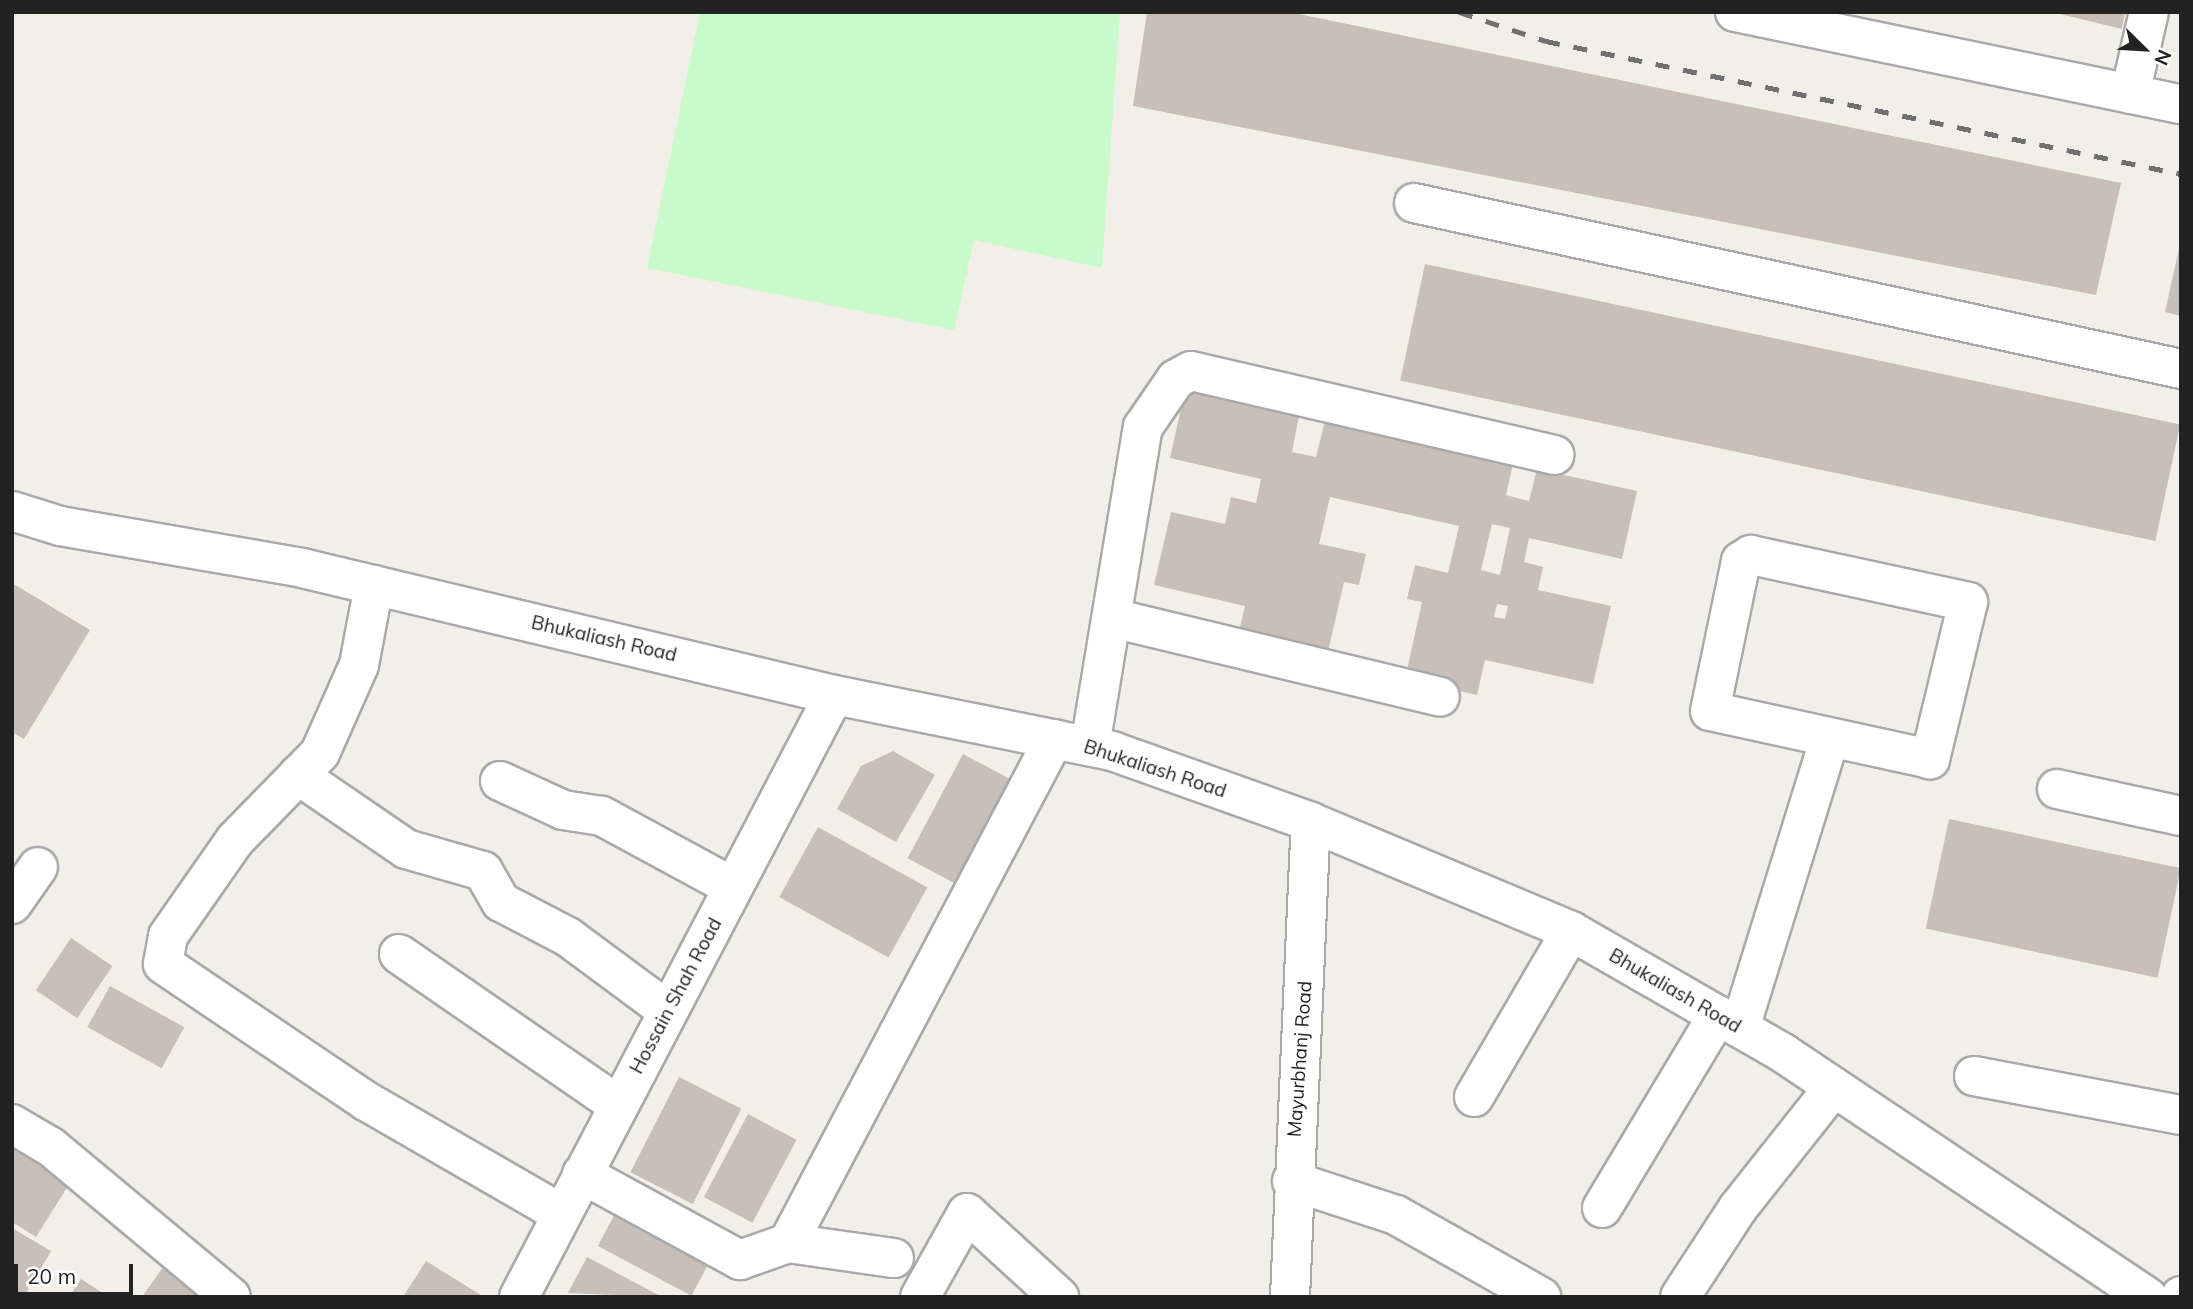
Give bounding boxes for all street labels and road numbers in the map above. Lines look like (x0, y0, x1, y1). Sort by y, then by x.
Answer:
street label: Bhukaliash Road (529, 611, 679, 667)
street label: Bhukaliash Road (1081, 735, 1229, 803)
street label: Hossain Shah Road (625, 914, 727, 1078)
street label: Bhukaliash Road (1605, 944, 1745, 1038)
street label: Mayurbhanj Road (1283, 980, 1317, 1138)

